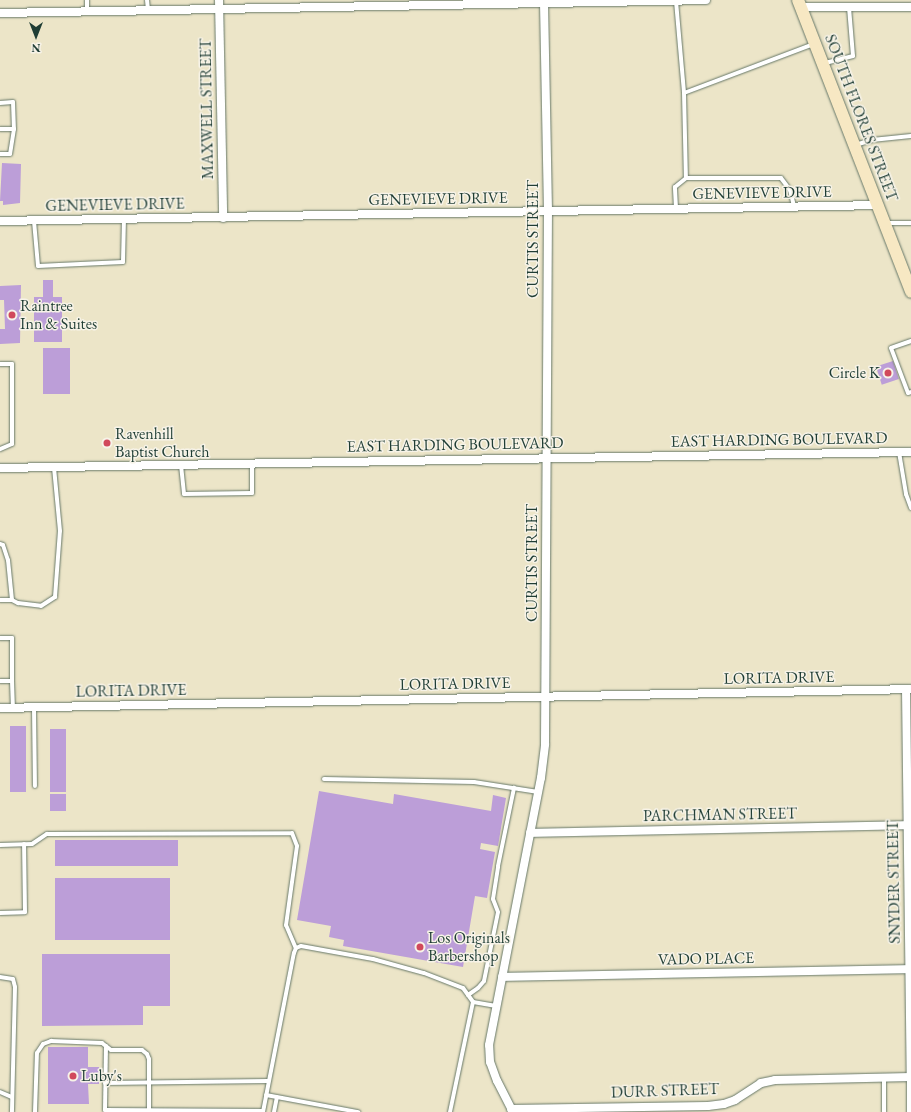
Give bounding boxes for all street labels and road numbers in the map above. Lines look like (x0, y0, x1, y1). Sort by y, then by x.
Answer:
street label: SOUTH FLORES STREET (820, 32, 902, 204)
street label: MAXWELL STREET (196, 38, 218, 180)
street label: CURTIS STREET (523, 180, 543, 298)
street label: GENEVIEVE DRIVE (692, 182, 832, 204)
street label: GENEVIEVE DRIVE (368, 188, 508, 210)
street label: GENEVIEVE DRIVE (45, 194, 185, 216)
street label: EAST HARDING BOULEVARD (670, 429, 888, 451)
street label: EAST HARDING BOULEVARD (346, 434, 564, 456)
street label: CURTIS STREET (522, 504, 542, 622)
street label: LORITA DRIVE (723, 667, 835, 689)
street label: LORITA DRIVE (399, 673, 511, 695)
street label: LORITA DRIVE (75, 680, 187, 702)
street label: PARCHMAN STREET (643, 804, 797, 826)
street label: SNYDER STREET (883, 820, 905, 944)
street label: VADO PLACE (658, 949, 754, 969)
street label: DURR STREET (611, 1080, 719, 1102)

